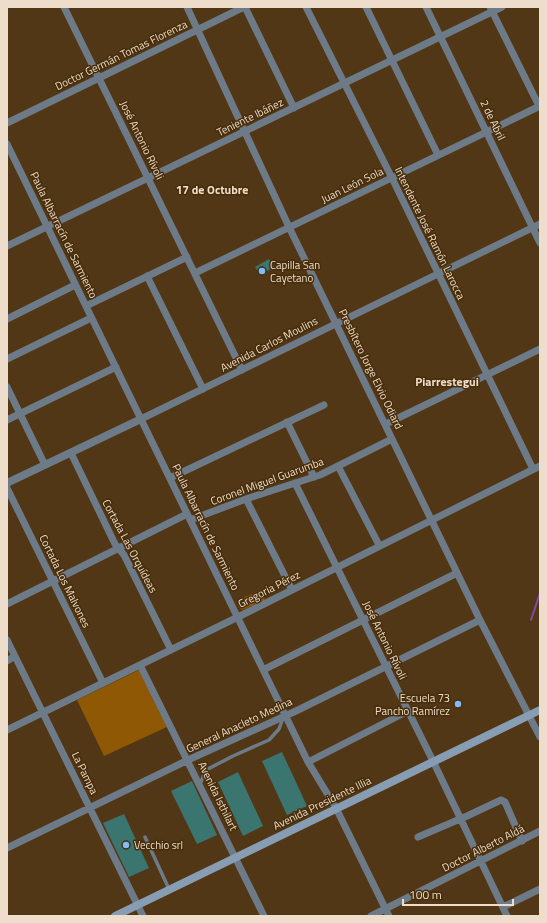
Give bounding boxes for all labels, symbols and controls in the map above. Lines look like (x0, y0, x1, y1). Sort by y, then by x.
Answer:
street label: Doctor Germán Tomas Florenza (52, 16, 190, 94)
street label: Teniente Ibáñez (214, 94, 286, 140)
street label: 2 de Abril (476, 97, 510, 143)
street label: José Antonio Rívoli (116, 98, 168, 182)
street label: Juan León Sola (318, 163, 386, 207)
street label: Intendente José Ramón Larocca (391, 164, 469, 303)
street label: Paula Albarracín de Sarmiento (26, 169, 102, 301)
district label: 17 de Octubre (176, 180, 248, 199)
place label: Capilla San Cayetano (270, 257, 320, 286)
marker: Capilla San Cayetano (257, 266, 267, 276)
street label: Presbítero Jorge Elvio Odiard (335, 306, 407, 432)
street label: Avenida Carlos Moulins (218, 313, 320, 375)
district label: Piarrestegui (415, 372, 479, 391)
street label: Coronel Miguel Guarumba (208, 453, 326, 509)
street label: Paula Albarracín de Sarmiento (168, 461, 244, 593)
street label: Cortada Las Orquídeas (99, 496, 161, 596)
street label: Cortada Los Malvones (35, 532, 95, 630)
street label: Gregoria Pérez (235, 566, 303, 612)
street label: José Antonio Rívoli (359, 598, 411, 682)
place label: Escuela 73 Pancho Ramírez (375, 690, 450, 719)
street label: General Anacleto Medina (183, 693, 295, 757)
marker: Escuela 73 Pancho Ramírez (453, 699, 463, 709)
street label: La Pampa (68, 749, 102, 797)
street label: Avenida Isthilart (194, 759, 242, 833)
street label: Avenida Presidente Illia (270, 772, 374, 834)
street label: Doctor Alberto Aldá (439, 820, 527, 876)
place label: Vecchio srl (134, 837, 183, 853)
marker: Vecchio srl (121, 840, 131, 850)
scale bar (403, 881, 513, 907)
text: 100 m (409, 885, 442, 904)

